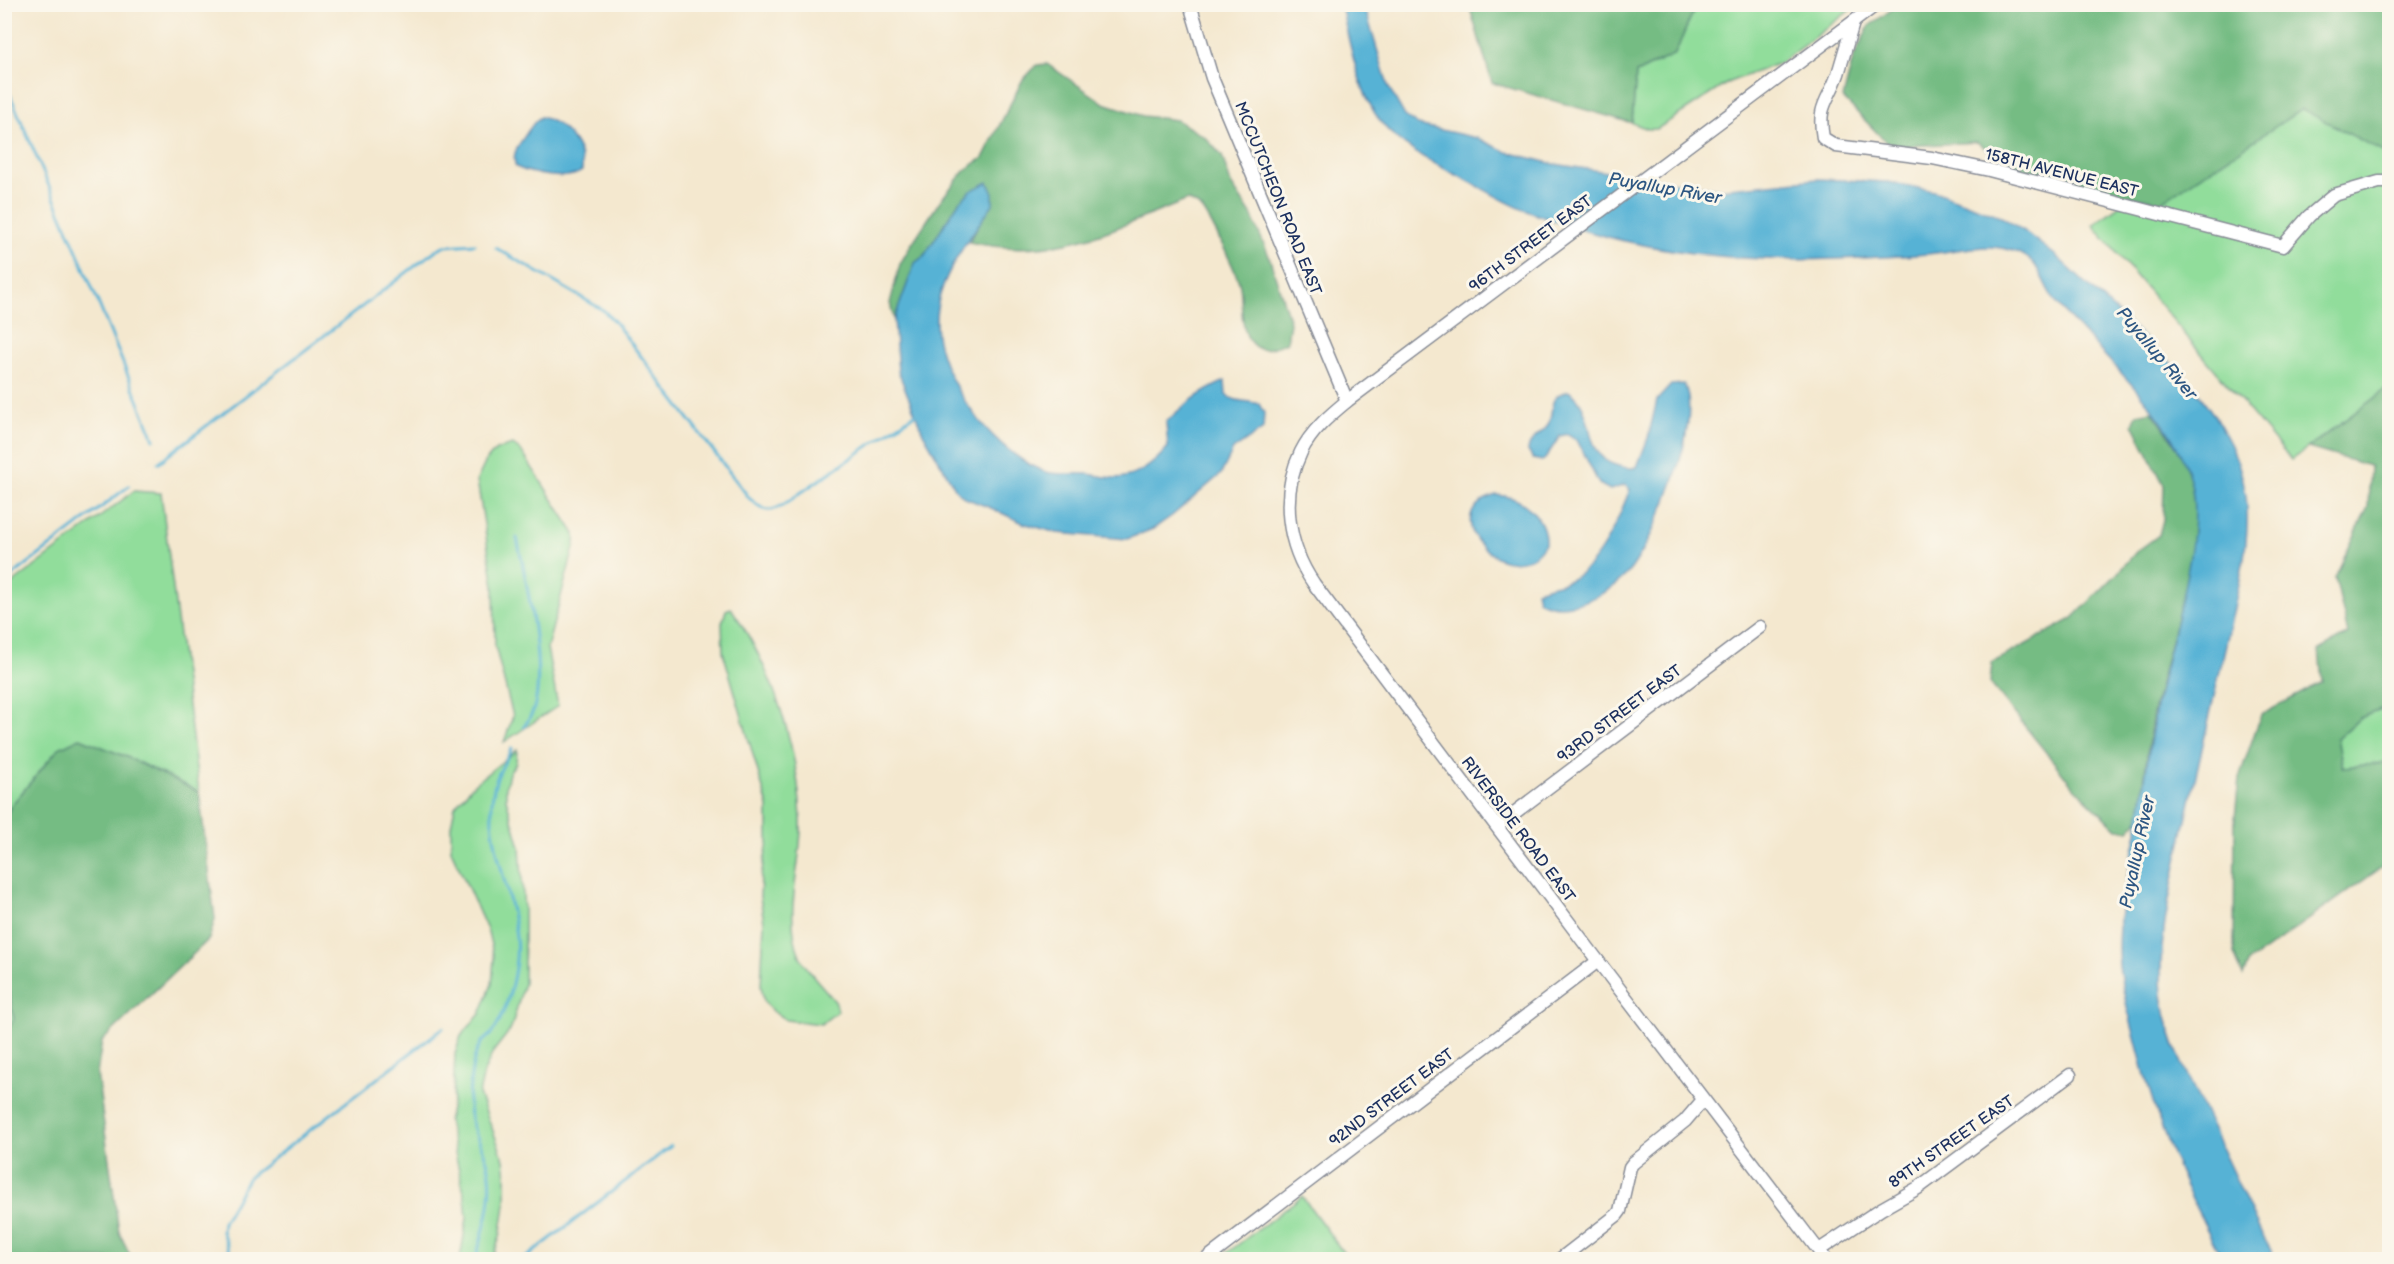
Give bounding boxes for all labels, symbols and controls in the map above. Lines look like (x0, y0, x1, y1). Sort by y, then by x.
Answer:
street label: MCCUTCHEON ROAD EAST (1230, 99, 1325, 298)
street label: 158TH AVENUE EAST (1983, 145, 2141, 202)
water label: Puyallup River (1607, 168, 1725, 209)
street label: 96TH STREET EAST (1466, 192, 1596, 297)
water label: Puyallup River (2112, 303, 2202, 405)
street label: 93RD STREET EAST (1554, 661, 1686, 767)
street label: RIVERSIDE ROAD EAST (1457, 753, 1579, 907)
water label: Puyallup River (2115, 793, 2160, 910)
street label: 92ND STREET EAST (1326, 1045, 1458, 1151)
street label: 89TH STREET EAST (1886, 1092, 2018, 1193)

